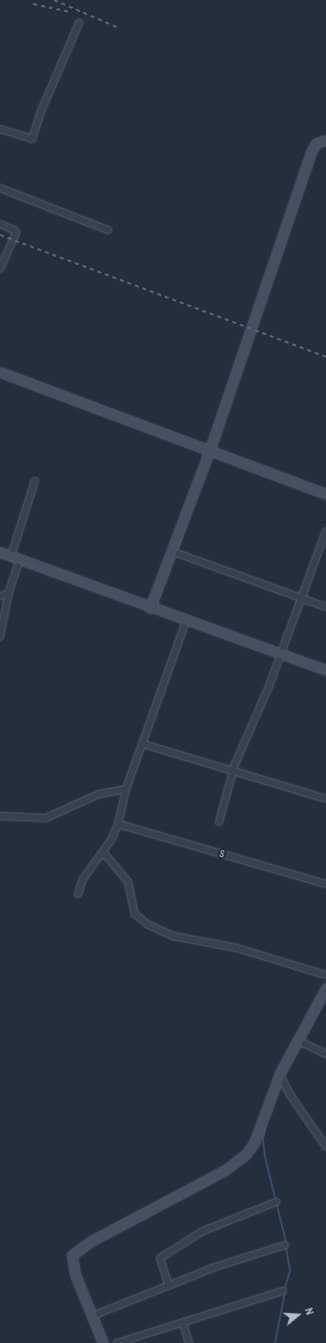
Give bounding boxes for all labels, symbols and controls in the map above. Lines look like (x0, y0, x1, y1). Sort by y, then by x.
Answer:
street label: s (218, 846, 226, 862)
north arrow (278, 1295, 318, 1335)
text: N (302, 1306, 317, 1317)

